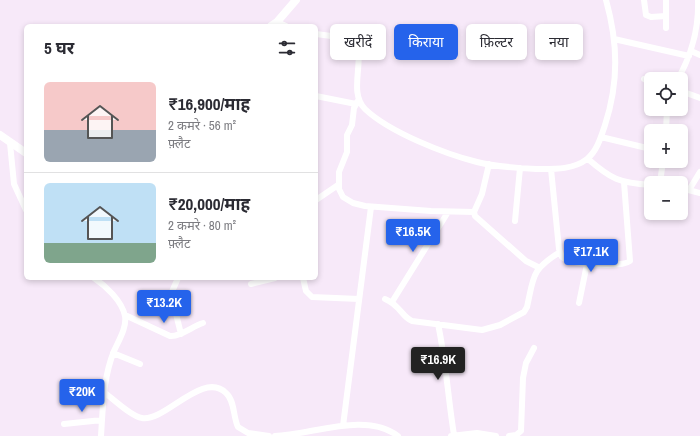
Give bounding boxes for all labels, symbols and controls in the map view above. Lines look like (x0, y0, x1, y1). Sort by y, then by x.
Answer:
chip: खरीदें (330, 24, 386, 60)
chip: किराया (394, 24, 458, 60)
chip: फ़िल्टर (466, 24, 527, 60)
chip: नया (535, 24, 583, 60)
text: 5 घर (44, 36, 74, 59)
icon: filters (276, 37, 298, 59)
map controls (644, 72, 688, 220)
button: locate (644, 72, 688, 116)
text: ₹16,900/माह (168, 92, 250, 115)
icon: home (76, 98, 124, 146)
text: 2 कमरे · 56 m² (168, 117, 236, 134)
button: + (644, 124, 688, 168)
text: फ़्लैट (168, 135, 191, 152)
button: − (644, 176, 688, 220)
text: ₹20,000/माह (168, 192, 250, 215)
icon: home (76, 199, 124, 247)
text: 2 कमरे · 80 m² (168, 217, 236, 234)
pin: ₹16.5K (380, 219, 446, 253)
text: ₹16.5K (395, 223, 431, 240)
text: फ़्लैट (168, 235, 191, 252)
pin: ₹17.1K (558, 239, 624, 273)
text: ₹17.1K (573, 243, 609, 260)
pin: ₹13.2K (131, 290, 197, 324)
text: ₹13.2K (146, 294, 182, 311)
pin: ₹16.9K (405, 347, 471, 381)
text: ₹16.9K (420, 351, 456, 368)
pin: ₹20K (58, 379, 106, 413)
text: ₹20K (68, 383, 96, 400)

